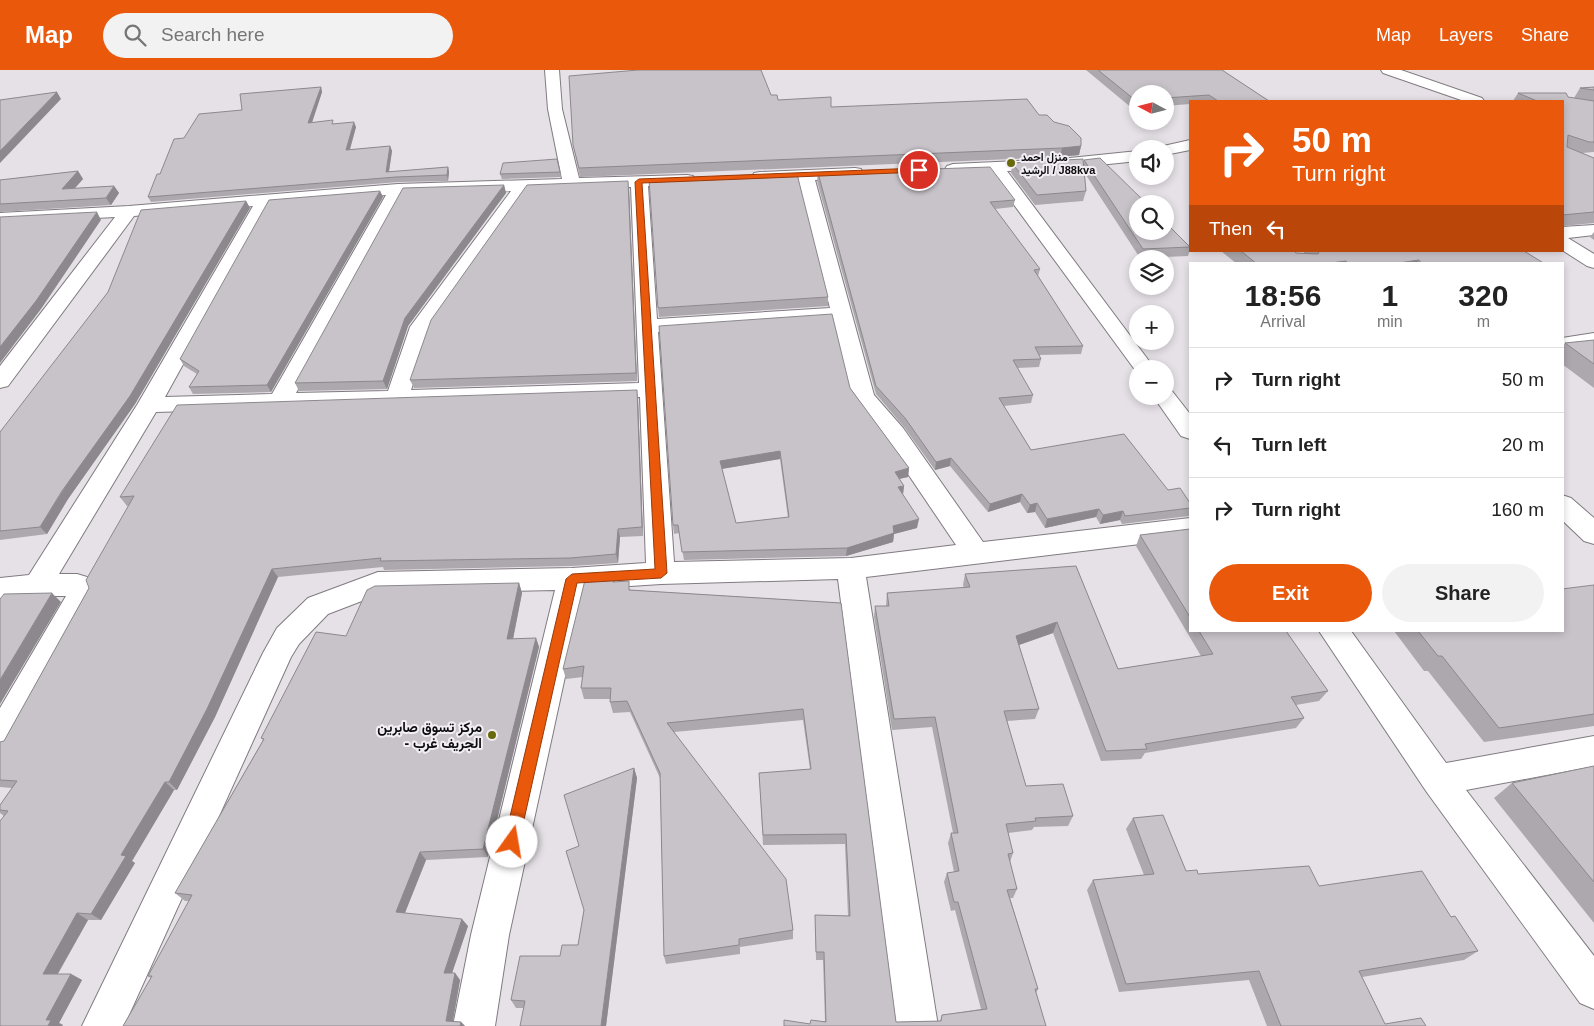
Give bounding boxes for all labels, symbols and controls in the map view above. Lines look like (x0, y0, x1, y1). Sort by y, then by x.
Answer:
search box (103, 13, 453, 58)
text: Map (25, 21, 73, 48)
icon: search (121, 21, 149, 49)
text: Search here (161, 24, 265, 45)
text: Map (1376, 25, 1411, 45)
text: Layers (1439, 25, 1493, 45)
text: Share (1521, 25, 1569, 45)
north arrow (1129, 85, 1174, 130)
map controls (1129, 85, 1174, 405)
icon: right (1209, 120, 1274, 185)
text: 50 m (1292, 120, 1372, 159)
button: sound (1129, 140, 1174, 185)
pin (898, 149, 940, 191)
place label: منزل احمد الرشيد / J88kva (1021, 151, 1096, 177)
icon: arrive (905, 156, 933, 184)
marker: منزل احمد الرشيد / J88kva (1005, 157, 1017, 169)
text: Turn right (1292, 161, 1385, 186)
button: search (1129, 195, 1174, 240)
icon: left (1262, 215, 1290, 243)
text: Then (1209, 218, 1252, 239)
button: layers (1129, 250, 1174, 295)
text: 18:56 (1245, 279, 1321, 312)
text: 1 (1381, 279, 1398, 312)
text: 320 (1458, 279, 1508, 312)
button: + (1129, 305, 1174, 350)
text: Arrival (1260, 313, 1306, 330)
text: min (1377, 313, 1403, 330)
text: m (1477, 313, 1490, 330)
button: − (1129, 360, 1174, 405)
icon: right (1209, 366, 1237, 394)
text: Turn right (1252, 369, 1340, 390)
text: 50 m (1502, 369, 1544, 390)
icon: left (1209, 431, 1237, 459)
text: Turn left (1252, 434, 1327, 455)
text: 20 m (1502, 434, 1544, 455)
icon: right (1209, 496, 1237, 524)
text: Turn right (1252, 499, 1340, 520)
text: 160 m (1491, 499, 1544, 520)
button: Exit (1209, 564, 1372, 622)
button: Share (1382, 564, 1544, 622)
place label: مركز تسوق صابرين - الجريف غرب (377, 719, 482, 752)
marker: مركز تسوق صابرين - الجريف غرب (486, 729, 498, 741)
position arrow (485, 815, 537, 867)

